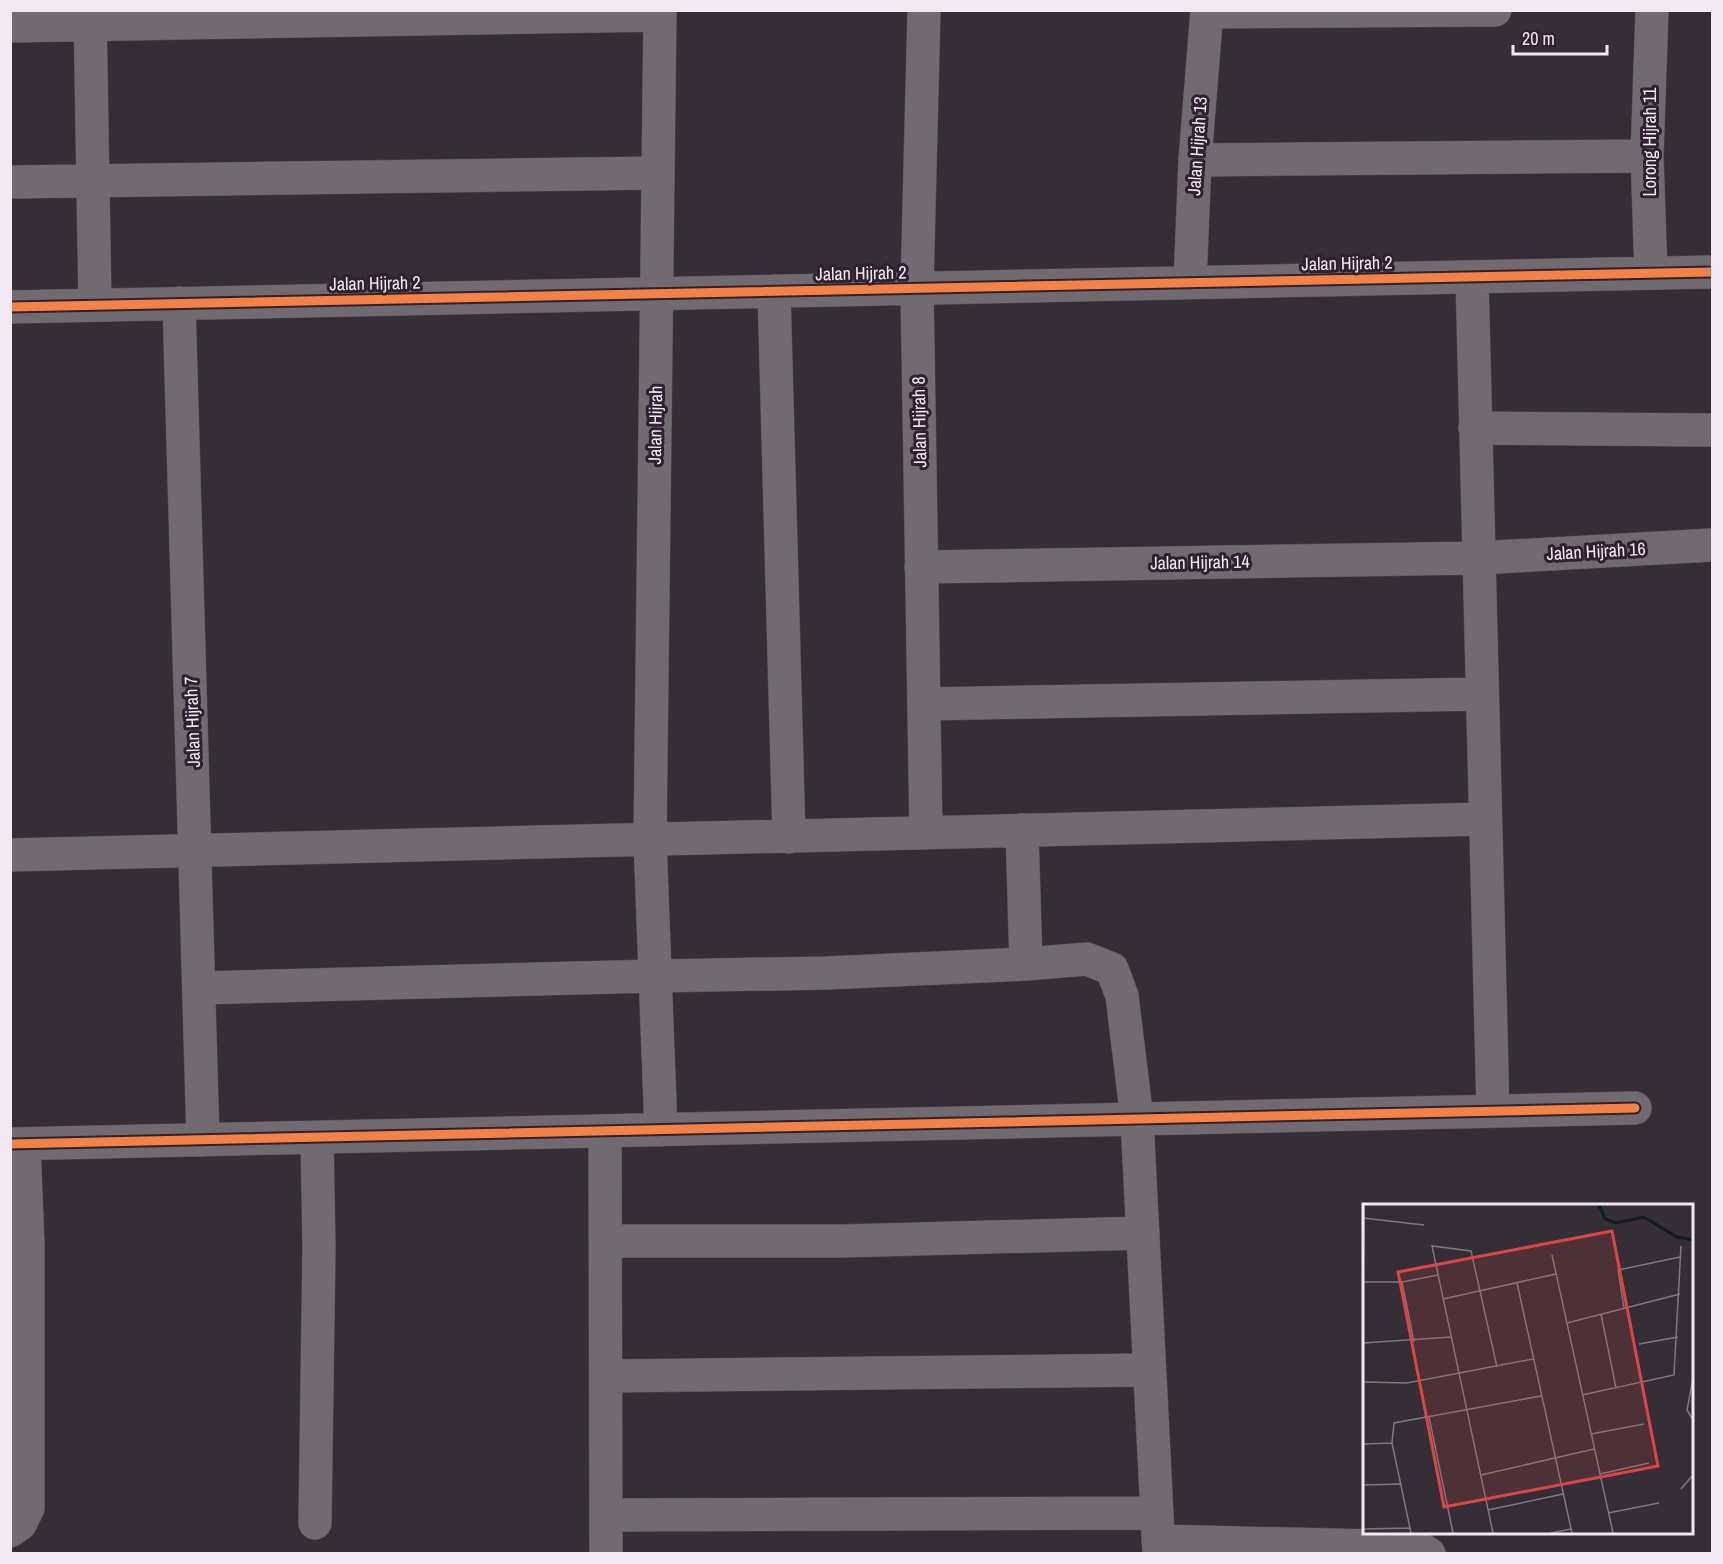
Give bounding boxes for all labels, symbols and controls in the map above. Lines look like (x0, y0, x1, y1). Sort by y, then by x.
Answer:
scale bar (1513, 18, 1608, 56)
text: 20 m (1522, 26, 1555, 51)
street label: Lorong Hijrah 11 (1637, 87, 1662, 196)
street label: Jalan Hijrah 13 (1181, 96, 1213, 196)
street label: Jalan Hijrah 2 (1301, 250, 1393, 276)
street label: Jalan Hijrah 2 (815, 260, 907, 286)
street label: Jalan Hijrah 2 (329, 270, 421, 296)
street label: Jalan Hijrah 8 (906, 376, 932, 468)
street label: Jalan Hijrah (642, 385, 668, 465)
street label: Jalan Hijrah 16 (1546, 536, 1646, 566)
street label: Jalan Hijrah 14 (1150, 549, 1250, 575)
street label: Jalan Hijrah 7 (178, 676, 206, 768)
inset map (1363, 1204, 1693, 1534)

